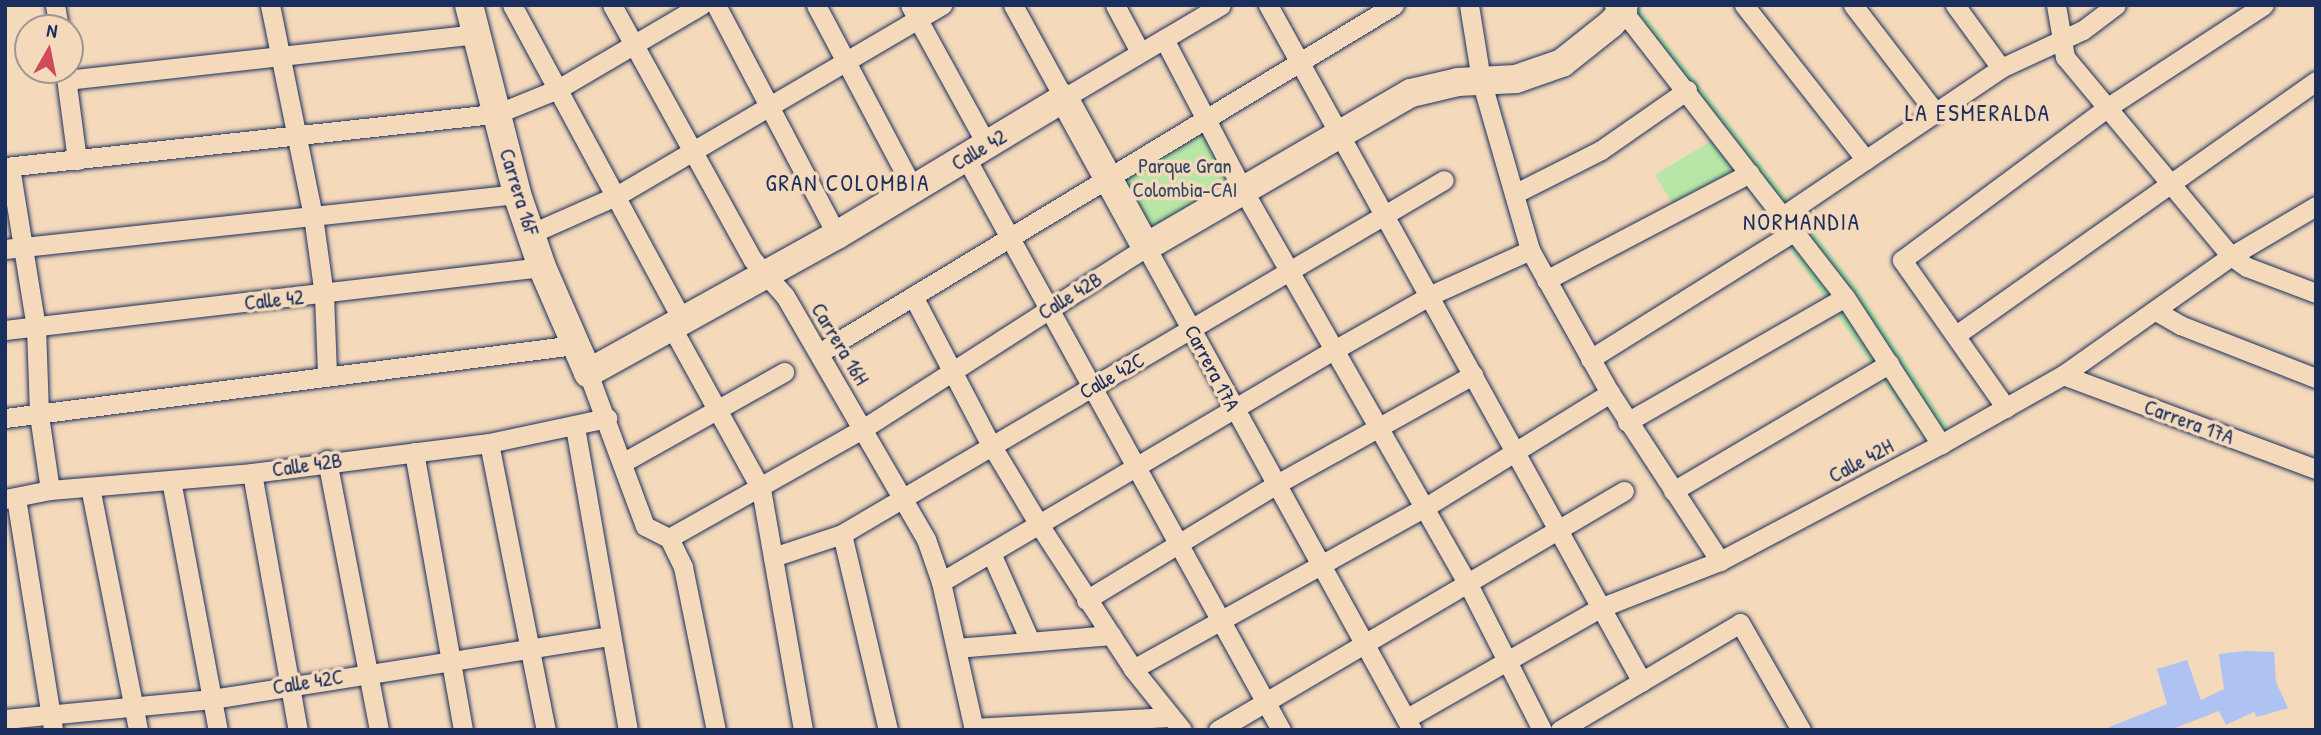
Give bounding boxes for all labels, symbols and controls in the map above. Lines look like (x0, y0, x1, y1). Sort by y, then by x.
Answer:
north arrow (14, 14, 84, 84)
text: N (45, 17, 59, 44)
district label: LA ESMERALDA (1906, 99, 2050, 127)
street label: Calle 42 (947, 124, 1011, 176)
street label: Carrera 16F (494, 146, 544, 238)
park label: Parque Gran Colombia-CAI (1132, 153, 1238, 203)
district label: GRAN COLOMBIA (767, 169, 929, 197)
district label: NORMANDIA (1744, 208, 1860, 236)
street label: Calle 42B (1034, 267, 1106, 325)
street label: Calle 42 (243, 284, 305, 316)
street label: Carrera 16H (806, 298, 874, 390)
street label: Carrera 17A (1179, 321, 1245, 415)
street label: Calle 42C (1075, 347, 1149, 405)
street label: Carrera 17A (2141, 394, 2237, 450)
street label: Calle 42H (1824, 434, 1898, 488)
street label: Calle 42B (270, 448, 344, 482)
street label: Calle 42C (271, 664, 345, 700)

